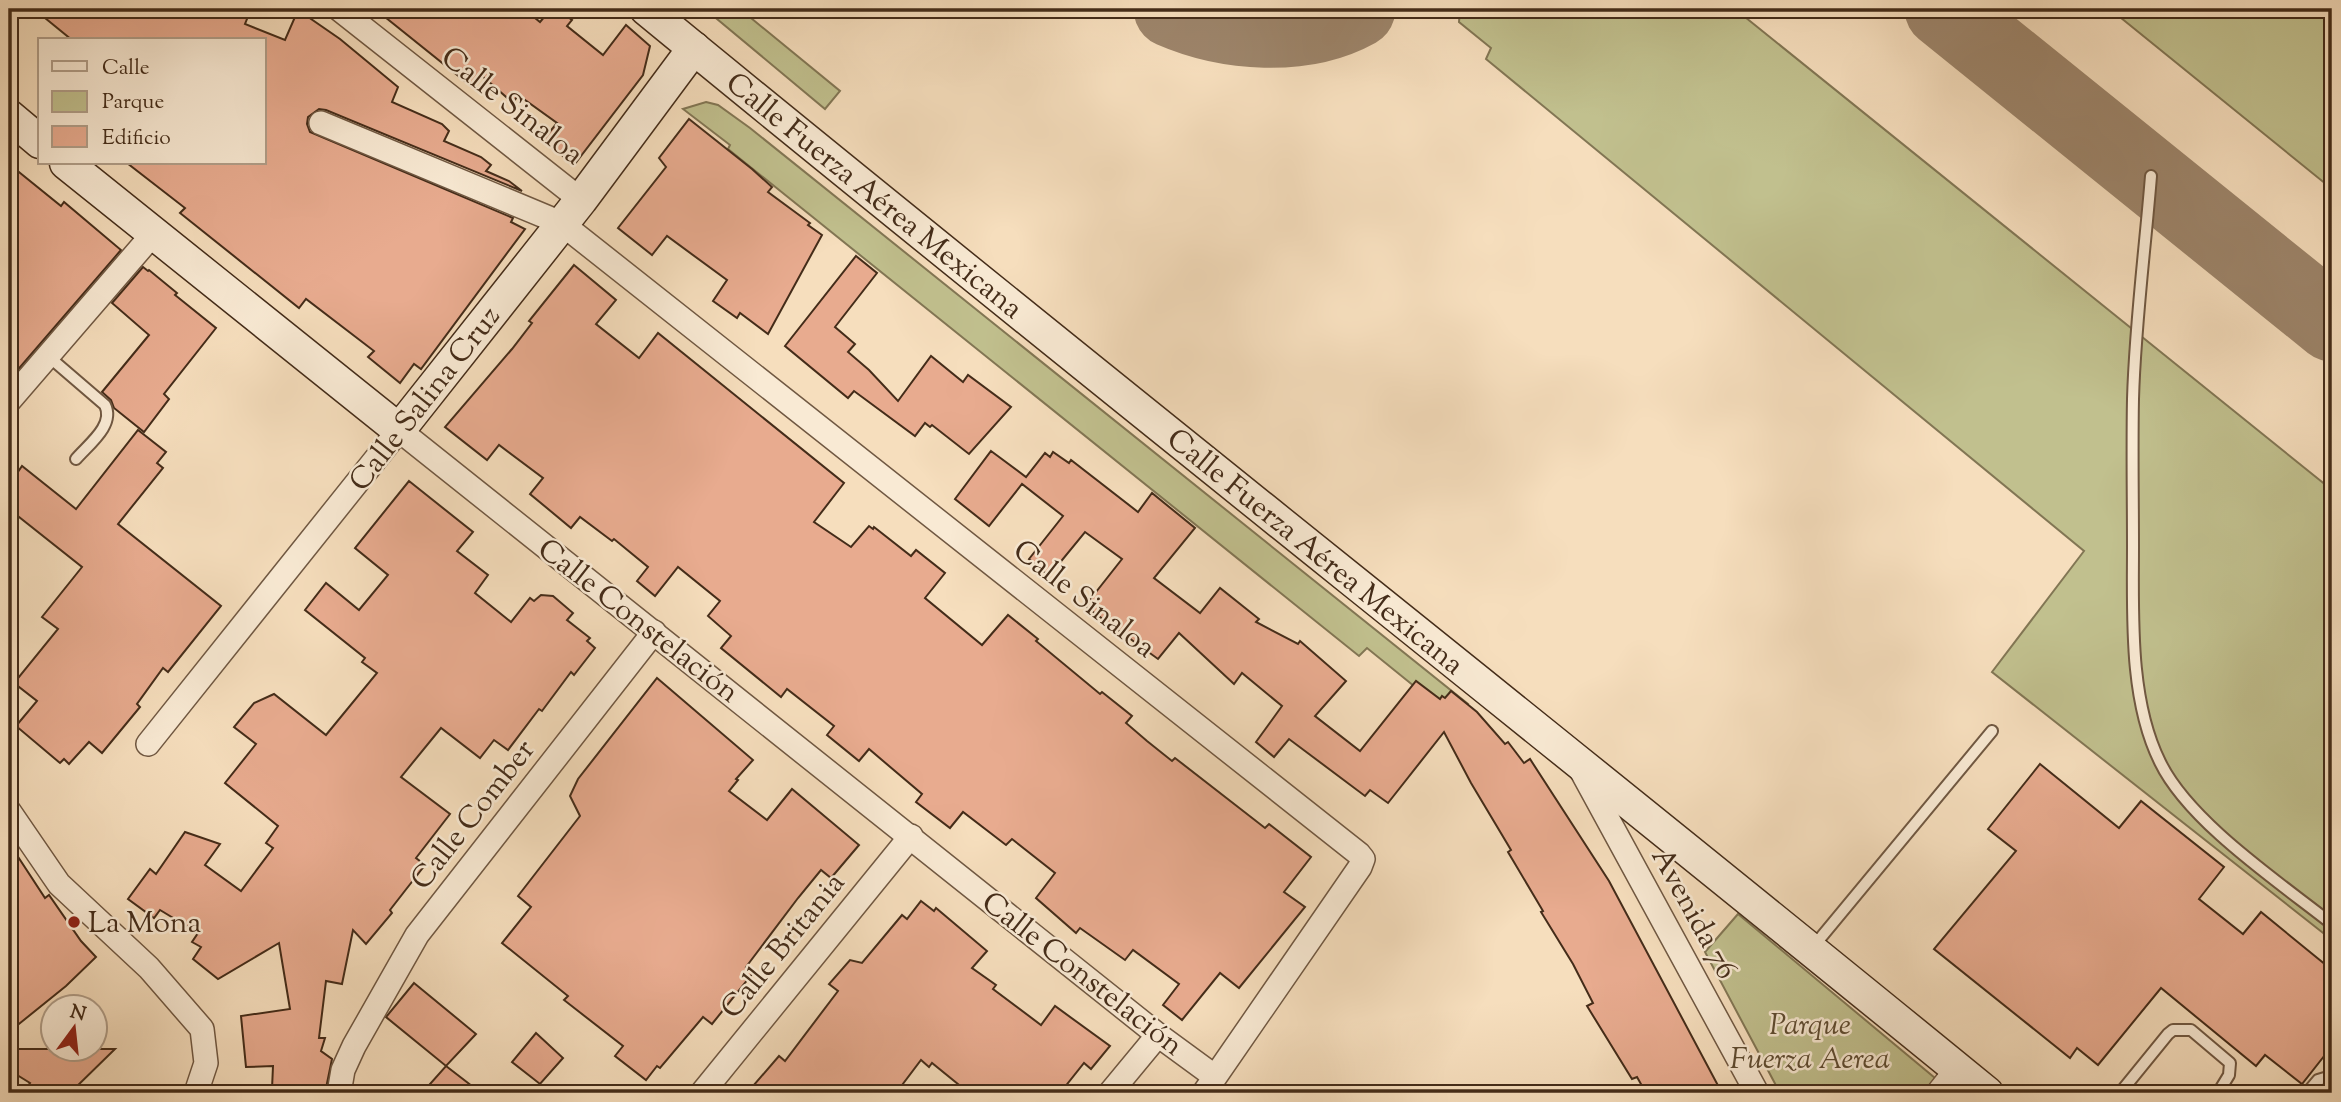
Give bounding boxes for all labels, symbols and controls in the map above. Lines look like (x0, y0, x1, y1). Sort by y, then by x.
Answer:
street label: Calle Sinaloa (431, 37, 592, 177)
legend (38, 38, 266, 164)
text: Calle (102, 54, 150, 84)
street label: Calle Fuerza Aérea Mexicana (716, 63, 1031, 331)
text: Parque (102, 88, 164, 118)
text: Edificio (102, 124, 171, 154)
street label: Calle Salina Cruz (340, 298, 512, 501)
street label: Calle Fuerza Aérea Mexicana (1157, 419, 1472, 687)
street label: Calle Constelación (527, 529, 748, 715)
street label: Calle Sinaloa (1003, 530, 1164, 670)
street label: Calle Comber (402, 731, 546, 900)
street label: Avenida 76 (1639, 840, 1747, 988)
street label: Calle Britania (712, 864, 856, 1029)
street label: Calle Constelación (971, 882, 1192, 1068)
place label: La Mona (88, 903, 202, 946)
marker: La Mona (66, 914, 82, 930)
north arrow (38, 993, 108, 1064)
text: N (67, 999, 89, 1029)
park label: Parque Fuerza Aerea (1730, 1005, 1890, 1082)

